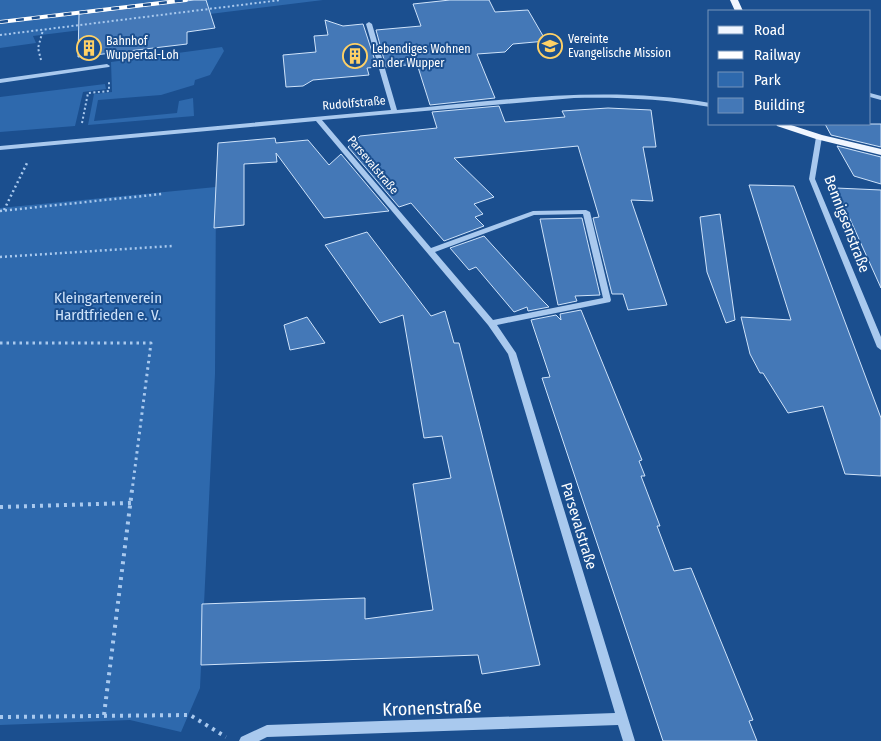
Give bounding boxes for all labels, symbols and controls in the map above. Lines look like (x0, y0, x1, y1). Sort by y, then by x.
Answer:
legend (708, 10, 871, 125)
text: Road (754, 21, 785, 39)
place label: Vereinte Evangelische Mission (568, 32, 671, 60)
school or university icon: Vereinte Evangelische Mission (537, 33, 563, 59)
place label: Bahnhof Wuppertal-Loh (106, 34, 179, 62)
building icon: Bahnhof Wuppertal-Loh (76, 35, 102, 61)
place label: Lebendiges Wohnen an der Wupper (372, 42, 470, 70)
building icon: Lebendiges Wohnen an der Wupper (342, 43, 368, 69)
text: Railway (754, 46, 801, 64)
text: Park (754, 71, 781, 89)
street label: Rudolfstraße (322, 93, 386, 113)
text: Building (754, 96, 805, 114)
street label: Parsevalstraße (345, 133, 401, 197)
street label: Bennigsenstraße (820, 173, 874, 275)
park label: Kleingartenverein Hardtfrieden e. V. (54, 289, 162, 324)
street label: Parsevalstraße (557, 480, 601, 572)
street label: Kronenstraße (382, 695, 482, 721)

